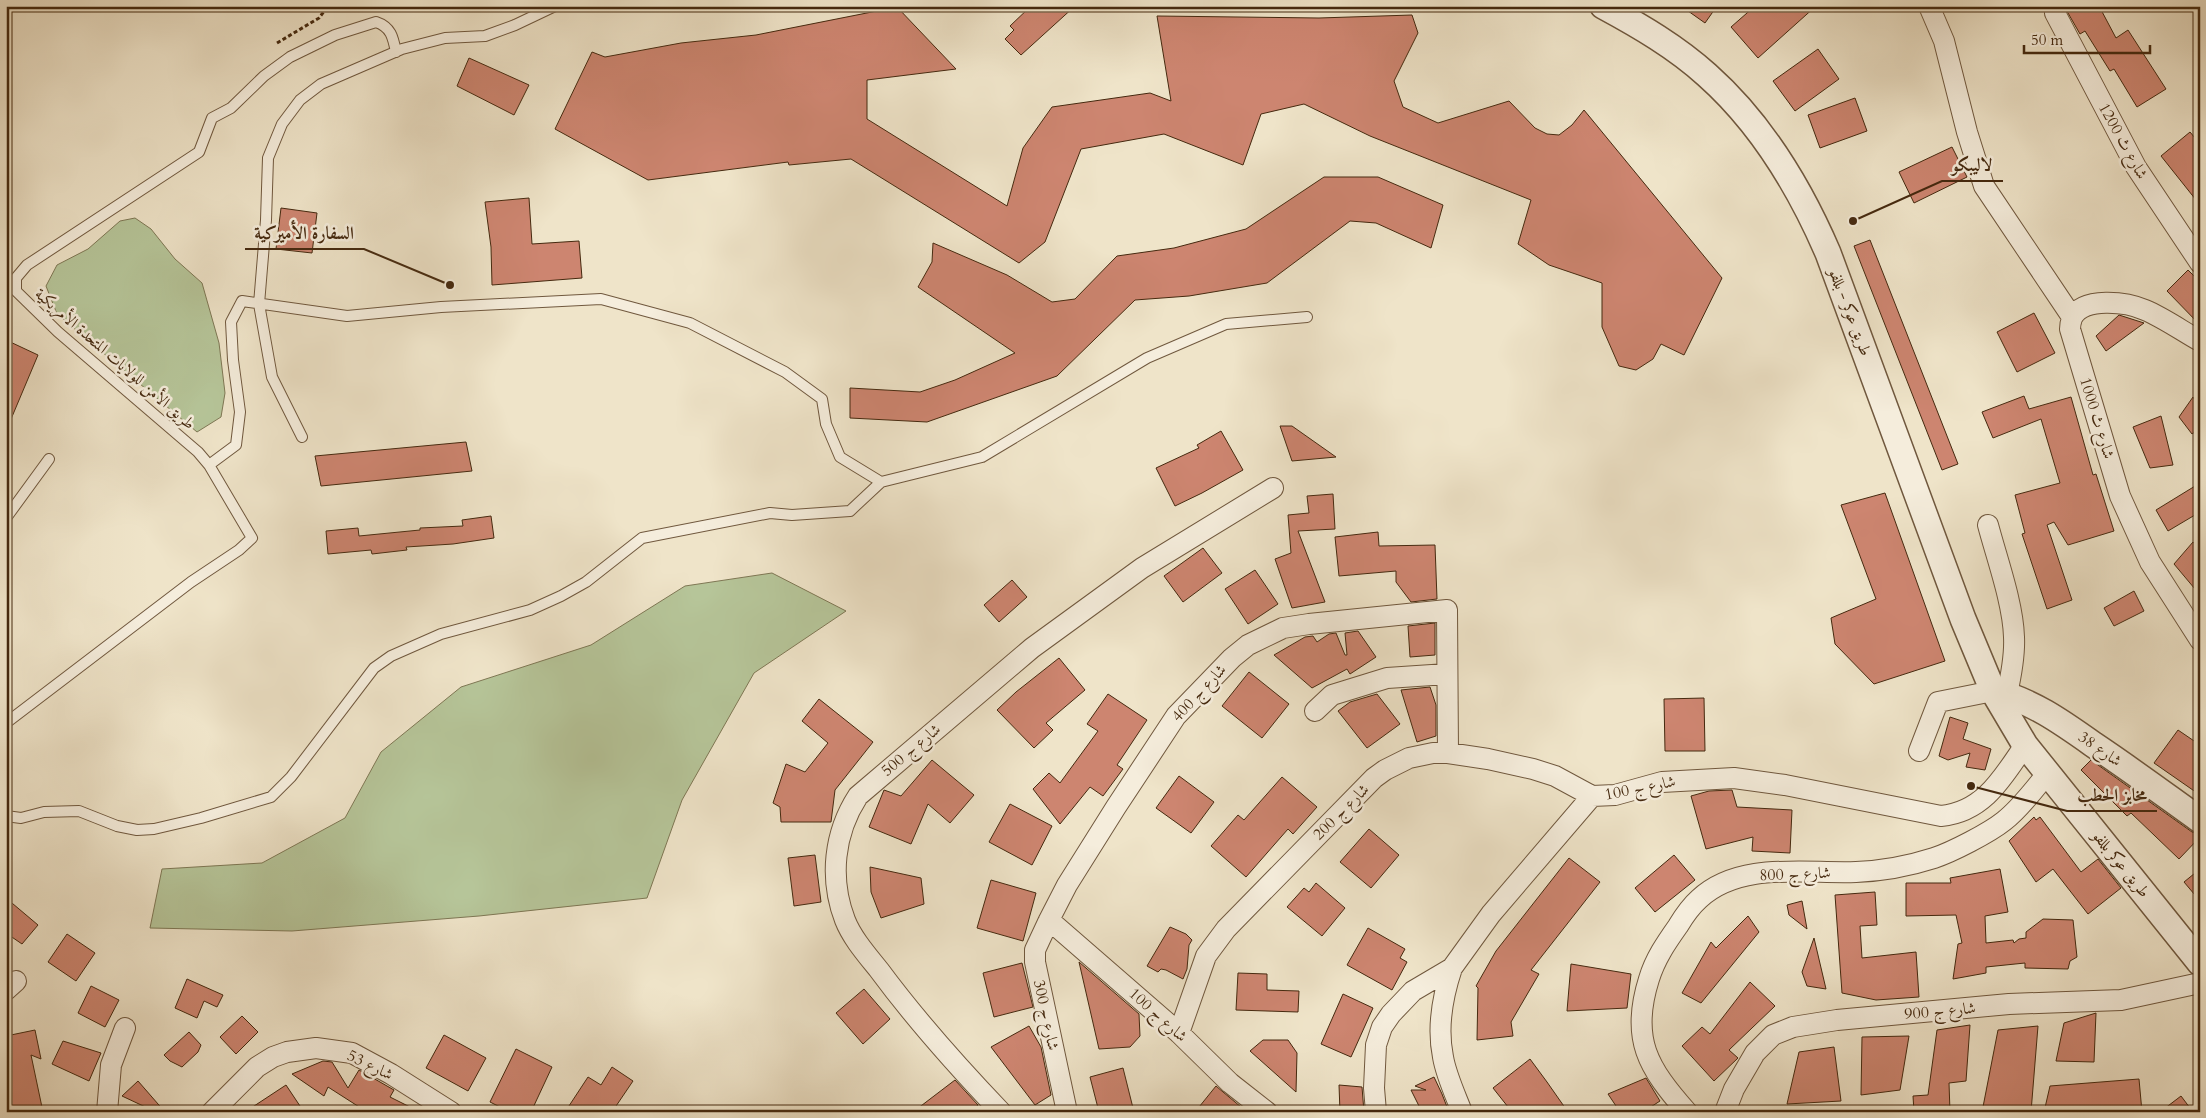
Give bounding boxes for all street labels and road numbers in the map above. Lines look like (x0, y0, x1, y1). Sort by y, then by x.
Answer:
street label: شارع ث 1200 (2091, 99, 2153, 184)
street label: طريق عوكر - بللفو (1822, 263, 1877, 359)
street label: طريق الأمن للولايات المتحدة الأمريكية (30, 282, 201, 435)
street label: شارع ث 1000 (2072, 375, 2120, 462)
street label: شارع ج 400 (1167, 659, 1234, 729)
street label: شارع ج 500 (877, 719, 947, 784)
street label: شارع 38 (2073, 726, 2126, 774)
street label: شارع ج 100 (1603, 770, 1678, 809)
street label: شارع ج 200 (1308, 779, 1376, 847)
street label: طريق عوكر بللفو (2086, 824, 2155, 902)
street label: شارع ج 800 (1759, 862, 1831, 889)
street label: شارع ج 300 (1025, 978, 1064, 1053)
street label: شارع ج 100 (1122, 983, 1192, 1049)
street label: شارع ج 900 (1903, 997, 1977, 1028)
street label: شارع 53 (343, 1044, 397, 1087)

